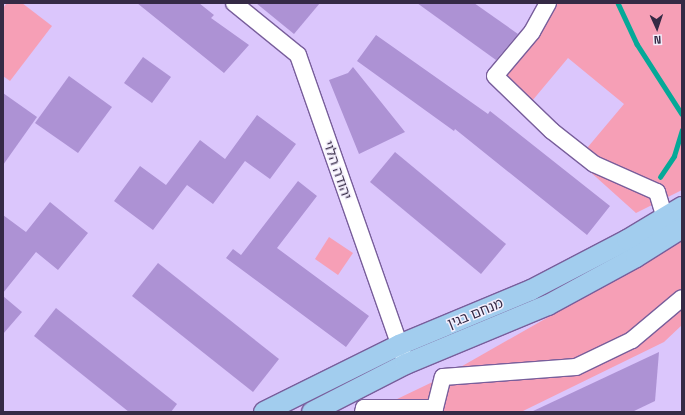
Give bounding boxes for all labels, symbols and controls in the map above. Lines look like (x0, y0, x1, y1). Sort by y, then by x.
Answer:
north arrow (637, 8, 677, 48)
text: N (654, 33, 662, 47)
street label: יהודה הלוי (320, 138, 356, 202)
street label: מנחם בגין (445, 294, 505, 332)

